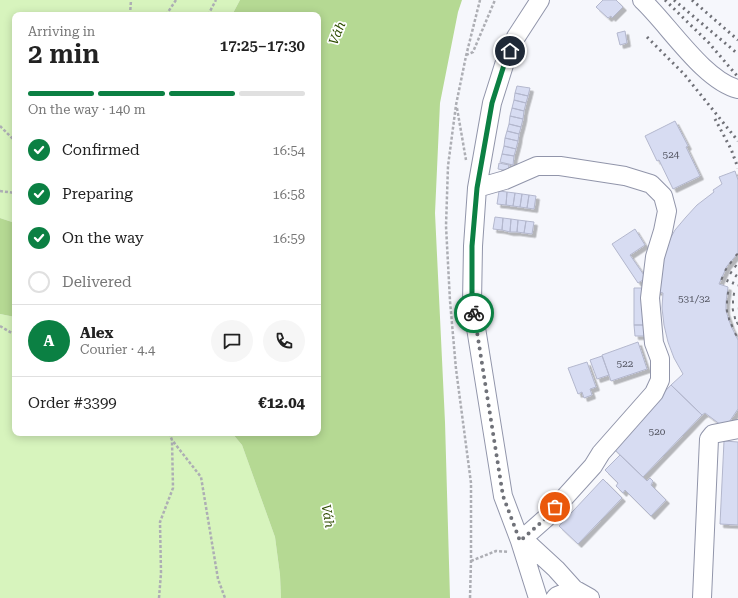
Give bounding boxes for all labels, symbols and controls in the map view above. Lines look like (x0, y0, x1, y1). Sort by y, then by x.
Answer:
water label: Váh (326, 19, 348, 47)
text: Arriving in (28, 24, 95, 39)
pin (493, 34, 527, 68)
text: 17:25–17:30 (220, 37, 305, 55)
text: 2 min (28, 39, 100, 69)
icon: home (499, 40, 521, 62)
text: On the way · 140 m (28, 102, 145, 117)
icon: check (28, 139, 50, 161)
text: Confirmed (62, 141, 140, 159)
text: 16:54 (273, 143, 305, 158)
house number: 524 (663, 149, 680, 160)
icon: check (28, 183, 50, 205)
text: Preparing (62, 185, 133, 203)
text: 16:58 (273, 187, 305, 202)
icon: check (28, 227, 50, 249)
text: On the way (62, 229, 144, 247)
text: 16:59 (273, 231, 305, 246)
text: Delivered (62, 273, 132, 291)
courier (454, 293, 494, 333)
house number: 531/32 (678, 293, 710, 304)
icon: bike (463, 302, 485, 324)
button: chat (211, 320, 253, 362)
button: phone (263, 320, 305, 362)
text: Alex (80, 324, 113, 342)
text: A (44, 332, 54, 350)
text: Courier · 4.4 (80, 342, 155, 357)
house number: 522 (617, 358, 634, 369)
text: Order #3399 (28, 394, 117, 412)
text: €12.04 (258, 394, 305, 412)
house number: 520 (649, 426, 666, 437)
pin (538, 490, 572, 524)
icon: bag (544, 496, 566, 518)
water label: Váh (319, 503, 337, 529)

